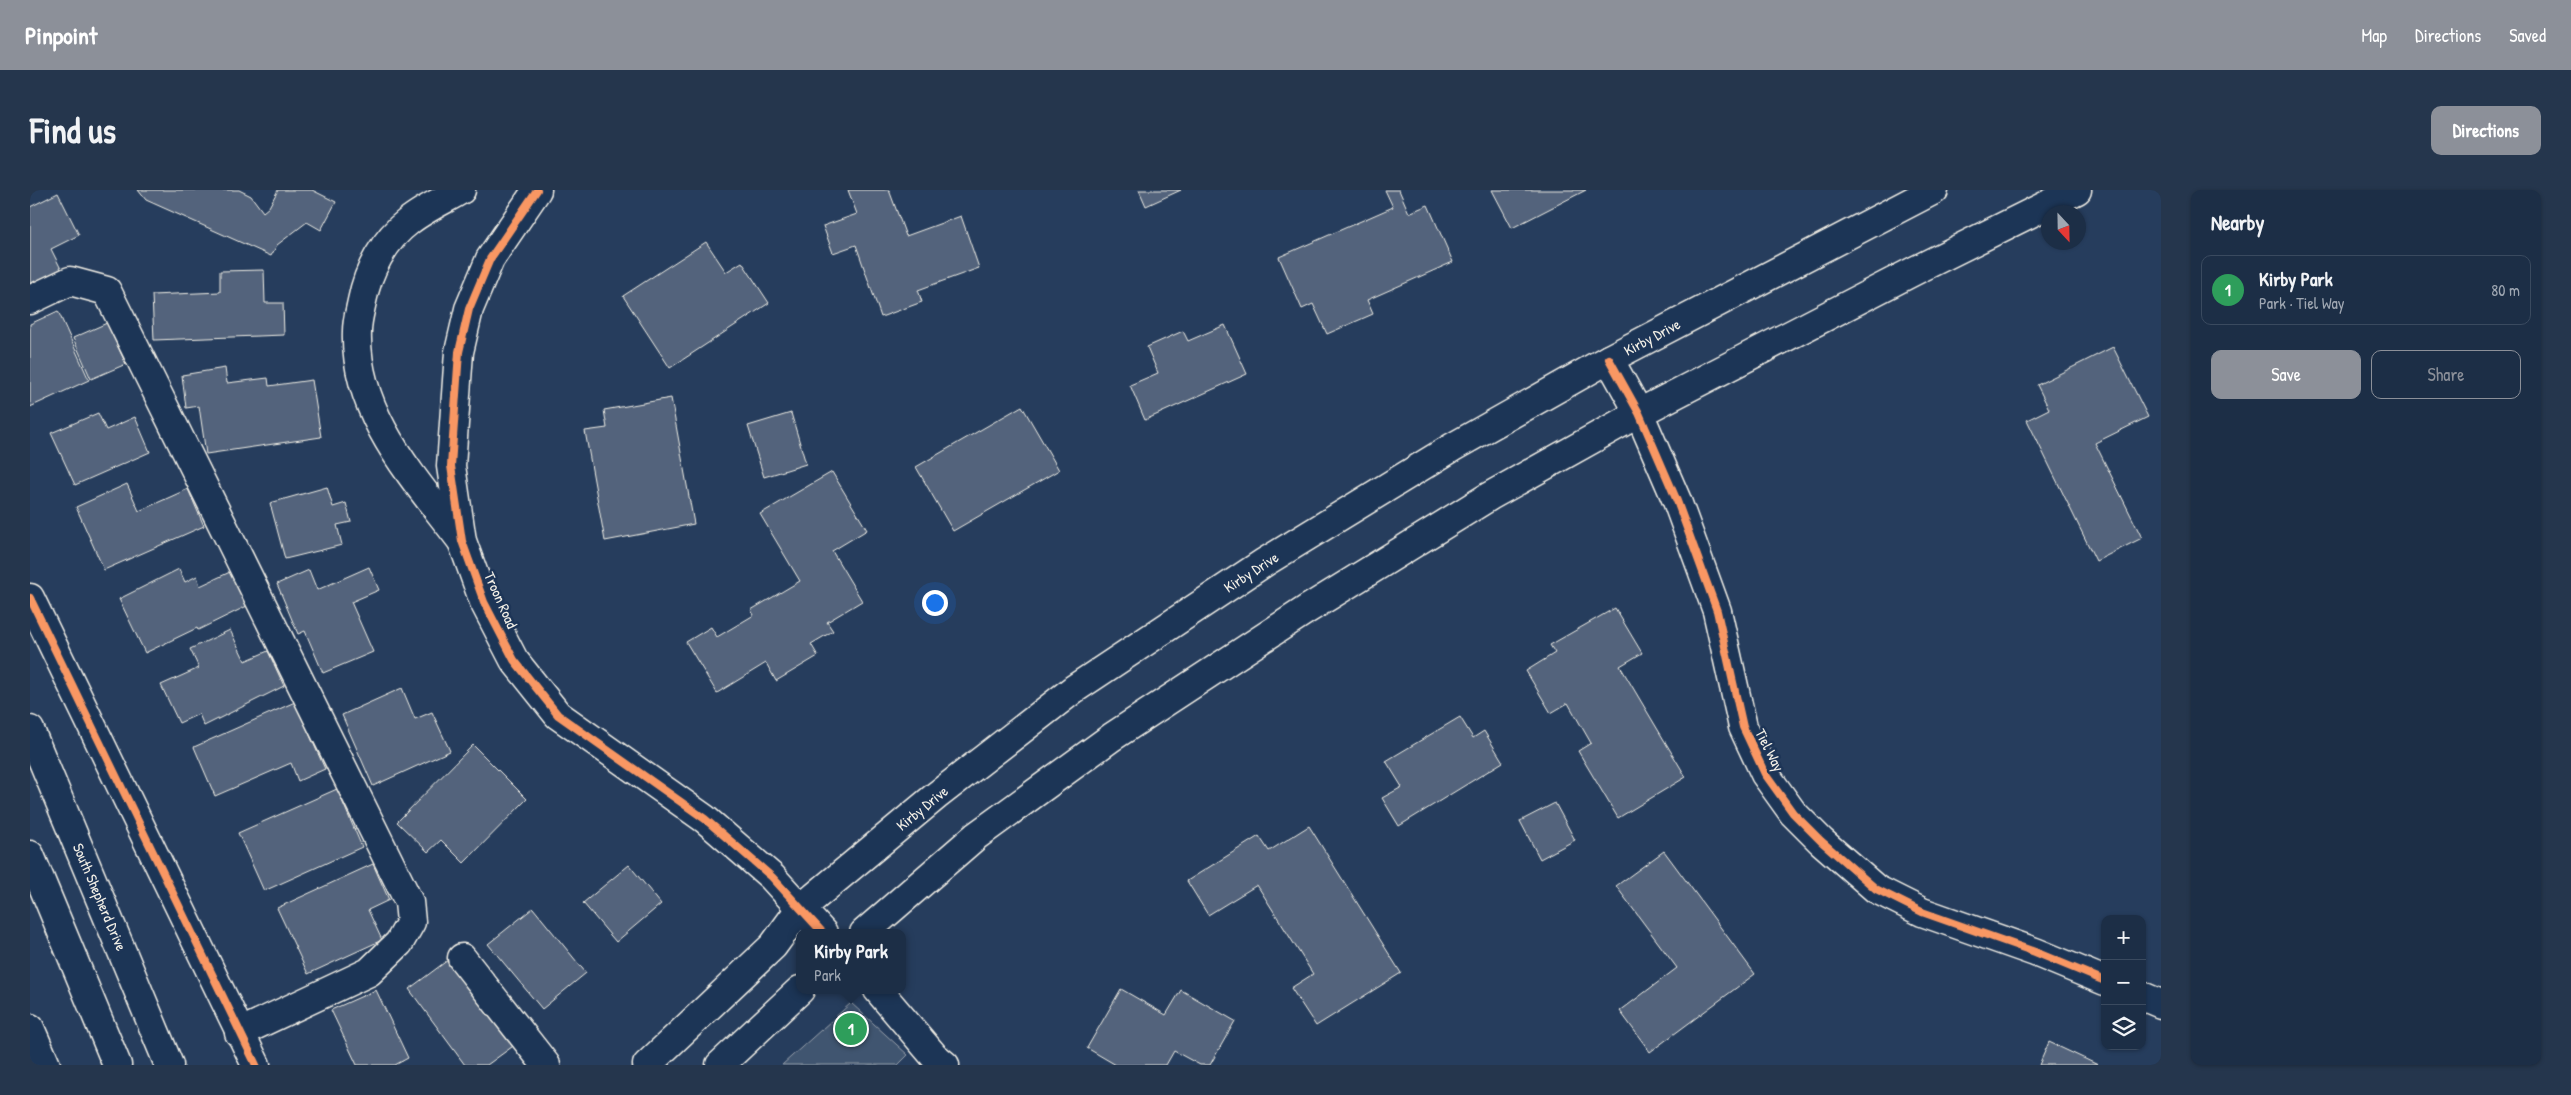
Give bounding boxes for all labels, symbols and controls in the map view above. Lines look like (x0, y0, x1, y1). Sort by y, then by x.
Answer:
text: Pinpoint (25, 19, 97, 51)
text: Map (2362, 23, 2387, 48)
text: Directions (2415, 23, 2481, 48)
text: Saved (2509, 23, 2546, 48)
button: Directions (2431, 106, 2541, 155)
text: Find us (30, 107, 116, 154)
north arrow (2041, 205, 2086, 250)
text: Nearby (2211, 208, 2264, 237)
text: Kirby Park (2259, 266, 2333, 292)
text: 1 (2225, 279, 2231, 301)
text: 80 m (2491, 279, 2520, 301)
text: Park · Tiel Way (2259, 292, 2345, 314)
street label: Kirby Drive (1620, 313, 1684, 361)
button: Save (2211, 350, 2361, 399)
button: Share (2371, 350, 2521, 399)
street label: Kirby Drive (1220, 547, 1282, 597)
street label: Troon Road (479, 568, 523, 632)
your location (922, 590, 948, 616)
street label: Tiel Way (1750, 725, 1790, 775)
street label: Kirby Drive (892, 781, 952, 835)
street label: South Shepherd Drive (68, 840, 132, 954)
map controls (2101, 915, 2146, 1050)
button: + (2101, 915, 2146, 960)
popup (796, 929, 906, 994)
text: Kirby Park (814, 938, 888, 964)
button: − (2101, 960, 2146, 1005)
text: Park (814, 964, 841, 986)
button: layers (2101, 1005, 2146, 1050)
pin: 1 (835, 1010, 867, 1048)

